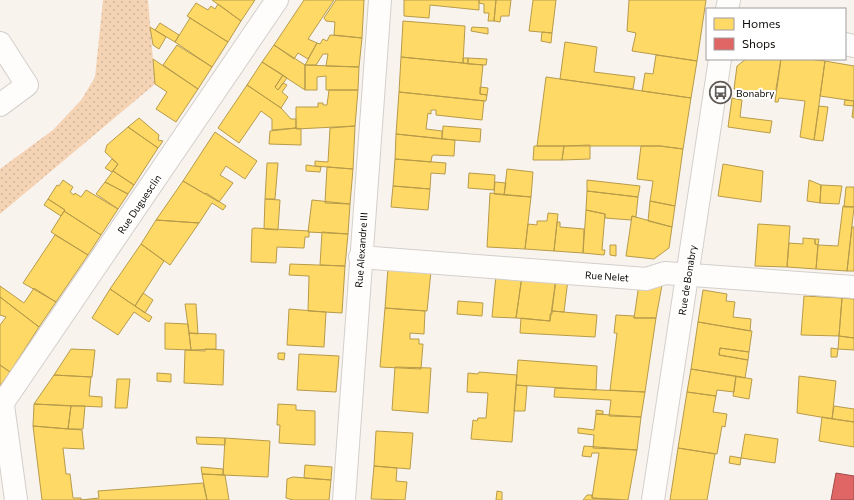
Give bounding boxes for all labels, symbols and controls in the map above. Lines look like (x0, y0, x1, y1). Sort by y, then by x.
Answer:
legend (706, 8, 846, 60)
text: Homes (742, 16, 780, 30)
text: Shops (742, 36, 776, 50)
bus stop icon: Bonabry (707, 80, 733, 106)
place label: Bonabry (736, 87, 774, 99)
street label: Rue Duguesclin (115, 172, 163, 236)
street label: Rue Alexandre III (352, 212, 370, 288)
street label: Rue de Bonabry (676, 244, 698, 316)
street label: Rue Nelet (585, 268, 629, 284)

